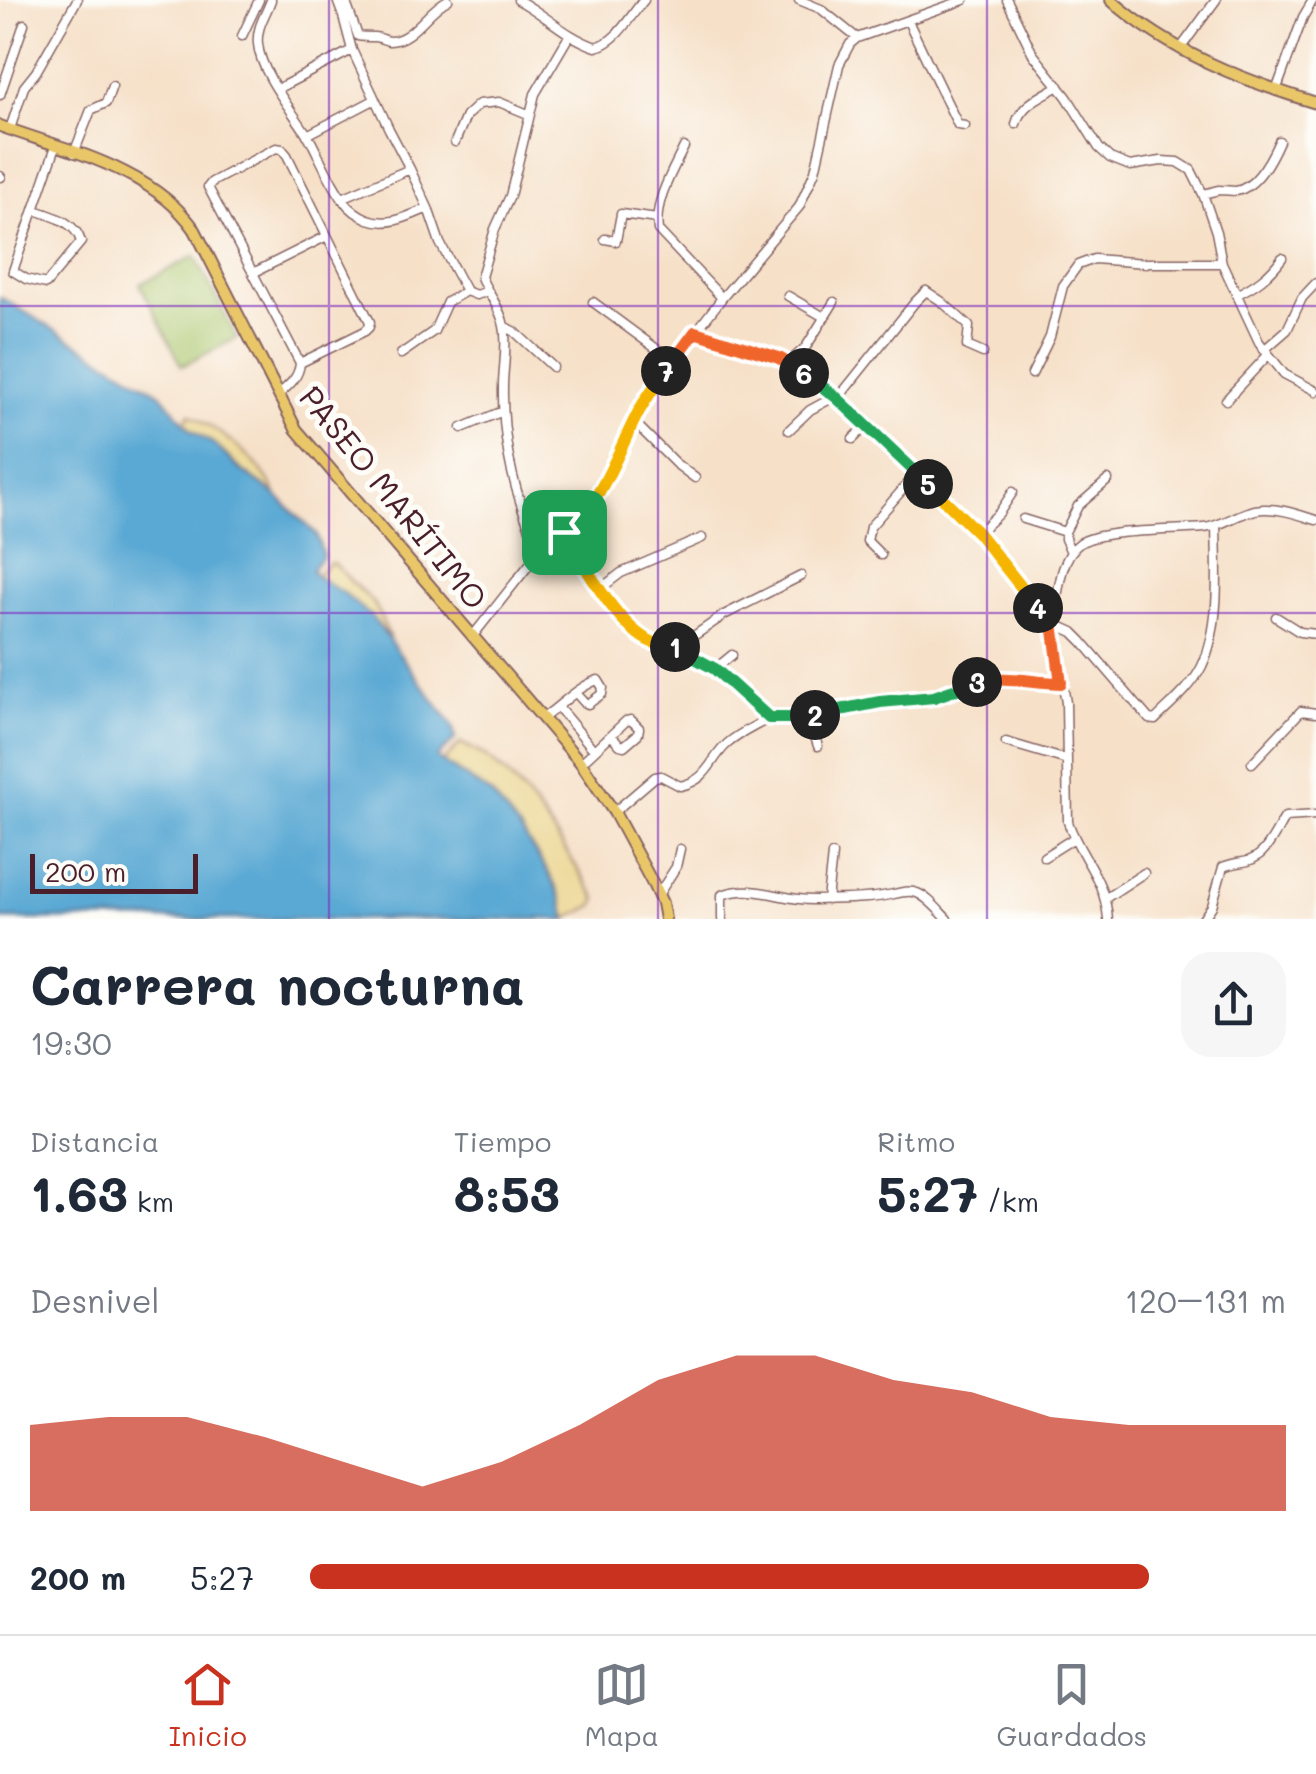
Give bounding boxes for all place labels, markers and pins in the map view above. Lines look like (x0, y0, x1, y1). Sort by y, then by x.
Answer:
pin: 7 (641, 346, 691, 396)
pin: 6 (779, 348, 829, 398)
pin: 5 (903, 459, 953, 509)
pin (522, 490, 607, 575)
pin: 4 (1013, 583, 1063, 633)
pin: 1 (650, 622, 700, 672)
pin: 3 (952, 657, 1002, 707)
pin: 2 (790, 690, 840, 740)

